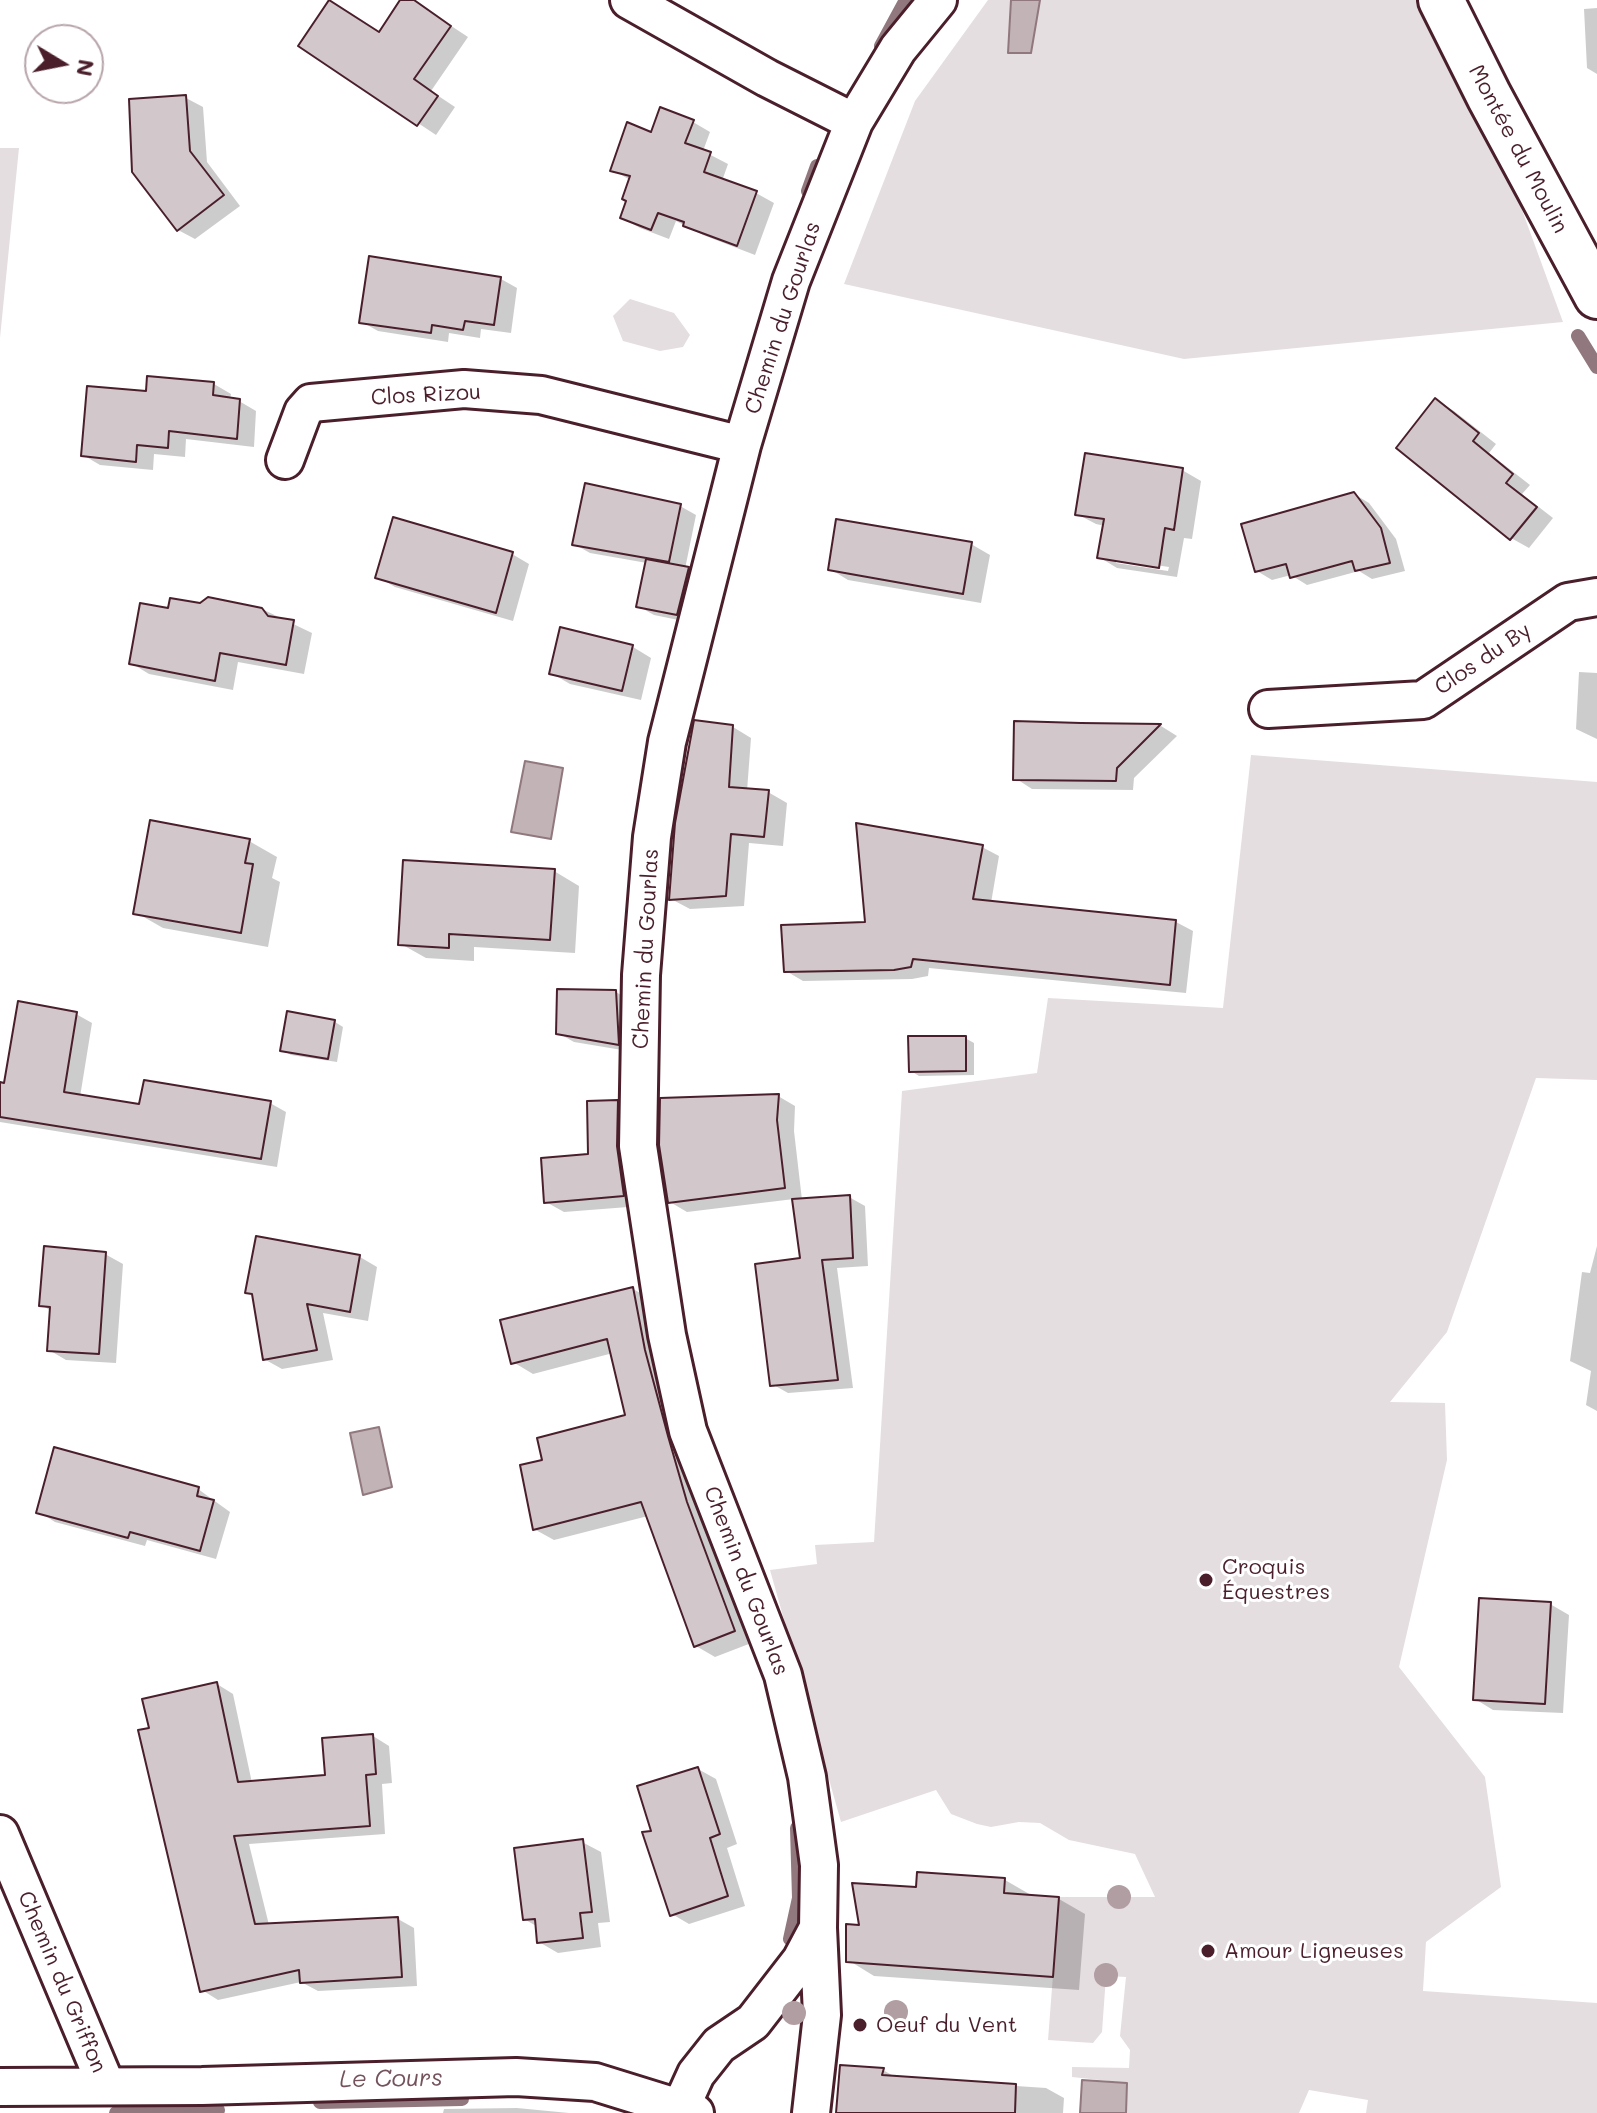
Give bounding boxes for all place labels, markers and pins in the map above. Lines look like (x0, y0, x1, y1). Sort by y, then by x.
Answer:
place label: Croquis Équestres (1222, 1554, 1330, 1606)
marker: Croquis Équestres (1197, 1571, 1215, 1589)
place label: Amour Ligneuses (1224, 1938, 1404, 1964)
marker: Amour Ligneuses (1199, 1942, 1217, 1960)
place label: Oeuf du Vent (876, 2012, 1017, 2038)
marker: Oeuf du Vent (851, 2016, 869, 2034)

